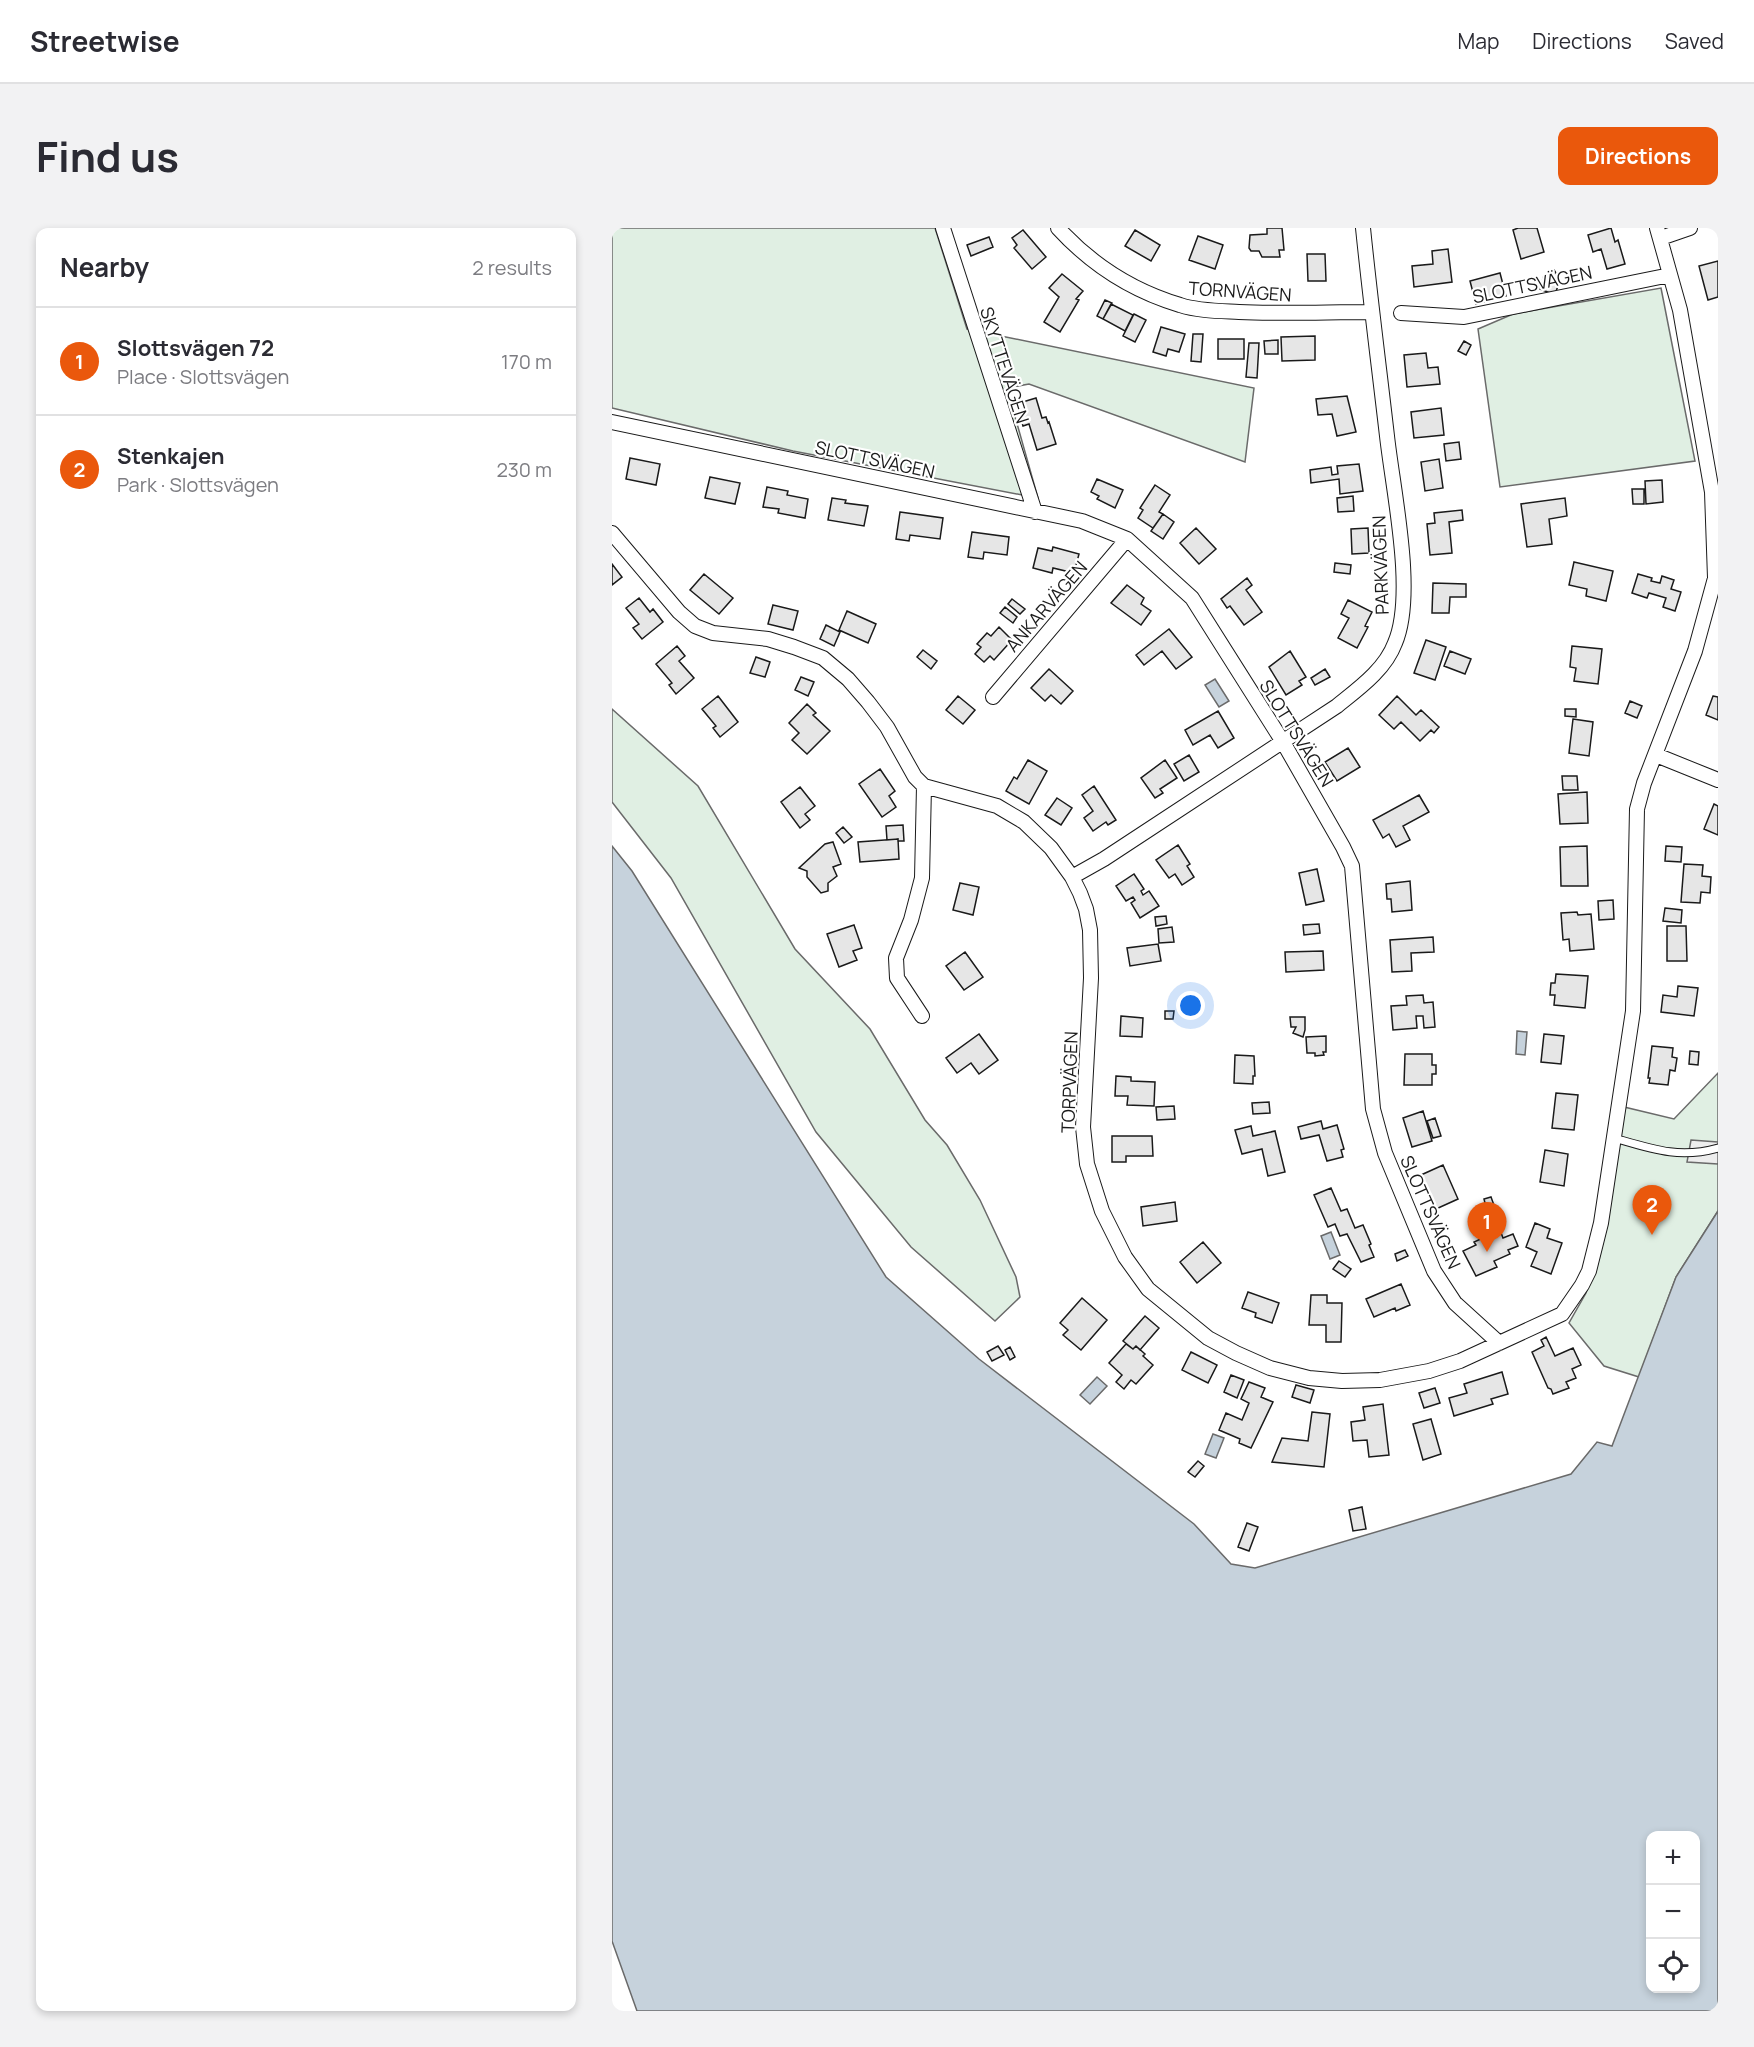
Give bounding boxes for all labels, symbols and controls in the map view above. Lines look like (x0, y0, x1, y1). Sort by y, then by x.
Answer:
text: Streetwise (30, 22, 180, 60)
text: Map (1458, 27, 1499, 55)
text: Directions (1532, 27, 1632, 55)
text: Saved (1665, 27, 1724, 55)
text: Find us (36, 127, 179, 185)
button: Directions (1558, 127, 1718, 185)
text: Nearby (60, 249, 149, 285)
text: 2 results (472, 254, 552, 281)
street label: SLOTTSVÄGEN (1470, 260, 1594, 308)
street label: TORNVÄGEN (1188, 275, 1292, 307)
street label: SKYTTEVÄGEN (975, 304, 1035, 426)
text: Slottsvägen 72 (117, 333, 274, 363)
text: 1 (75, 348, 84, 375)
text: 170 m (501, 348, 552, 375)
text: Place · Slottsvägen (117, 363, 289, 390)
street label: SLOTTSVÄGEN (813, 435, 937, 483)
text: Stenkajen (117, 441, 225, 471)
text: 2 (74, 456, 85, 483)
text: 230 m (496, 456, 552, 483)
text: Park · Slottsvägen (117, 471, 279, 498)
street label: PARKVÄGEN (1366, 515, 1394, 615)
street label: ANKARVÄGEN (1000, 555, 1092, 657)
street label: SLOTTSVÄGEN (1255, 675, 1339, 791)
your location (1176, 991, 1205, 1020)
street label: TORPVÄGEN (1055, 1031, 1083, 1133)
street label: SLOTTSVÄGEN (1395, 1151, 1467, 1273)
pin: 2 (1632, 1186, 1672, 1235)
pin: 1 (1468, 1202, 1506, 1252)
map controls (1646, 1831, 1700, 1993)
button: + (1646, 1831, 1700, 1885)
button: − (1646, 1885, 1700, 1939)
button: locate (1646, 1939, 1700, 1993)

